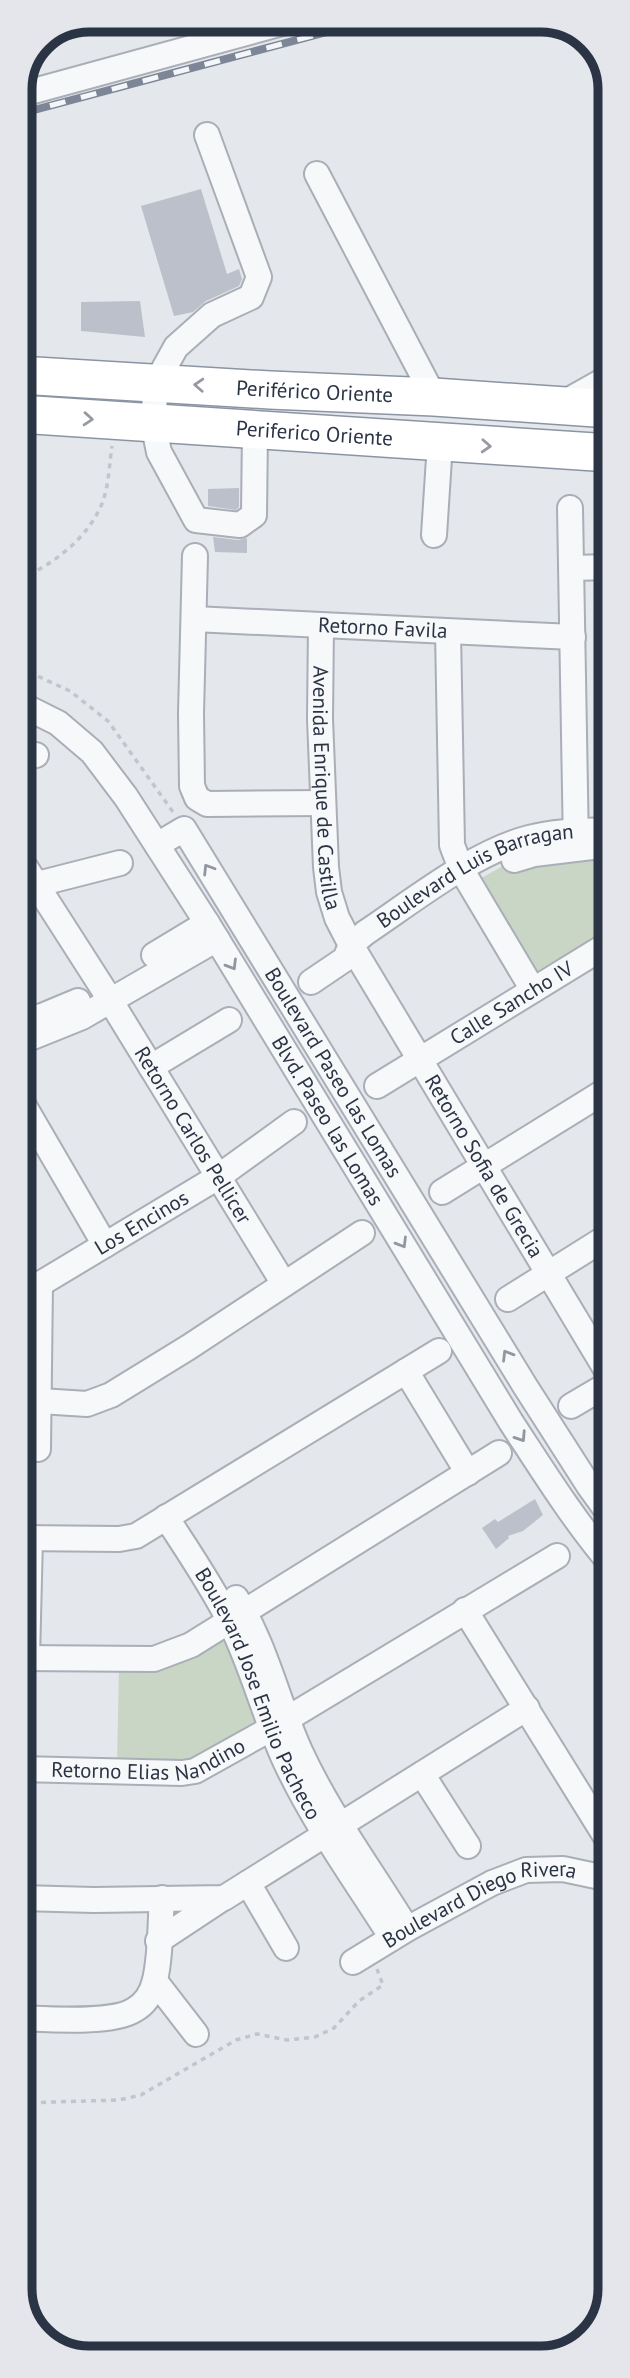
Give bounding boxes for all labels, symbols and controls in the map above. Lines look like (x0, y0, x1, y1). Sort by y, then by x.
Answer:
street label: Periférico Oriente (235, 374, 394, 408)
one-way arrow (193, 378, 204, 393)
one-way arrow (82, 411, 93, 426)
street label: Periferico Oriente (235, 414, 394, 452)
one-way arrow (480, 438, 491, 453)
street label: Retorno Favila (318, 611, 448, 644)
street label: Avenida Enrique de Castilla (307, 665, 348, 913)
street label: Boulevard Luis Barragan (371, 817, 574, 934)
one-way arrow (204, 863, 217, 876)
street label: Calle Sancho IV (445, 955, 578, 1051)
one-way arrow (224, 958, 237, 971)
street label: Boulevard Paseo las Lomas (259, 962, 408, 1182)
street label: Blvd. Paseo las Lomas (266, 1031, 390, 1210)
street label: Retorno Carlos Pellicer (129, 1041, 258, 1229)
street label: Retorno Sofia de Grecia (419, 1069, 550, 1263)
street label: Los Encinos (90, 1184, 193, 1261)
one-way arrow (394, 1235, 407, 1248)
one-way arrow (502, 1349, 515, 1362)
one-way arrow (512, 1429, 525, 1442)
street label: Boulevard Jose Emilio Pacheco (189, 1562, 327, 1824)
street label: Retorno Elias Nandino (51, 1732, 250, 1787)
street label: Boulevard Diego Rivera (377, 1855, 579, 1954)

